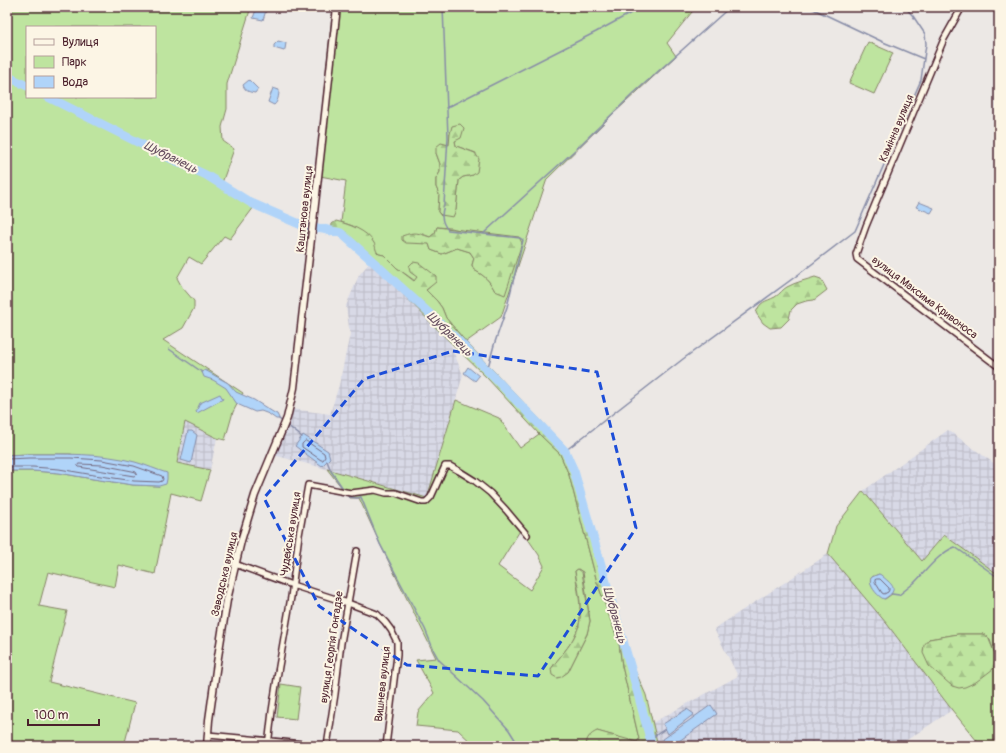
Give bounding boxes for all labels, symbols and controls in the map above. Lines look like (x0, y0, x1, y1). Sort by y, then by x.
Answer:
legend (26, 26, 156, 98)
text: Вулиця (62, 35, 99, 50)
text: Парк (62, 55, 87, 70)
text: Вода (62, 75, 88, 90)
street label: Камінна вулиця (876, 93, 917, 164)
water label: Шубранець (141, 138, 201, 177)
street label: Каштанова вулиця (293, 165, 316, 253)
street label: вулиця Максима Кривоноса (869, 253, 980, 341)
water label: Шубранець (424, 309, 476, 360)
street label: Чудейська вулиця (277, 491, 304, 577)
street label: Заводська вулиця (208, 531, 241, 618)
water label: Шубранець (599, 585, 630, 646)
street label: вулиця Георгія Гонгадзе (317, 590, 346, 704)
street label: Вишнева вулиця (372, 646, 393, 722)
scale bar (28, 701, 99, 727)
text: 100 m (34, 708, 69, 723)

